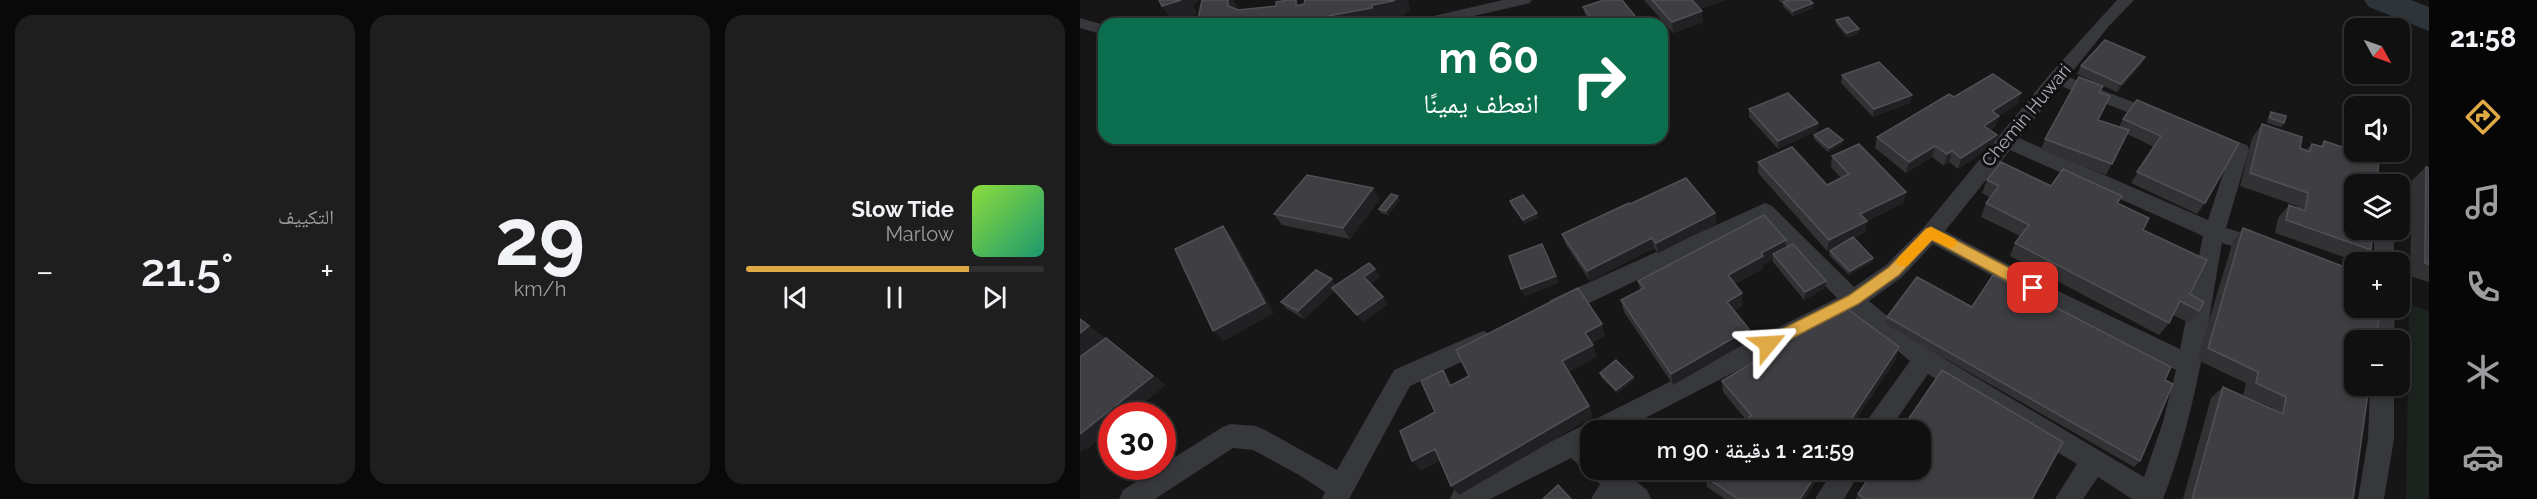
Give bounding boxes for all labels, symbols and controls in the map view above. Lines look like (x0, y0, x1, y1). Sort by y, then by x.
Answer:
north arrow (2344, 18, 2410, 84)
map controls (2344, 18, 2410, 396)
text: 21:58 (2450, 22, 2516, 53)
text: 60 m (1439, 34, 1539, 83)
icon: right (1560, 42, 1638, 120)
street label: Chemin Huwari (1977, 59, 2075, 171)
text: انعطف يمينًا (1423, 88, 1539, 119)
button: sound (2344, 96, 2410, 162)
icon: directions (2462, 96, 2504, 138)
button: layers (2344, 174, 2410, 240)
icon: music (2462, 181, 2504, 223)
text: 29 (495, 192, 585, 283)
text: Slow Tide (852, 196, 954, 222)
text: التكييف (278, 205, 334, 229)
text: Marlow (885, 222, 954, 246)
text: 21.5° (141, 244, 233, 297)
text: − (36, 252, 54, 291)
text: + (320, 252, 334, 291)
button: + (2344, 252, 2410, 318)
pin (2007, 262, 2058, 313)
icon: phone (2462, 266, 2504, 308)
icon: arrive (2016, 271, 2049, 304)
text: km/h (514, 277, 566, 301)
icon: previous (779, 281, 812, 314)
icon: pause (878, 281, 911, 314)
icon: next (978, 281, 1011, 314)
position arrow (1736, 312, 1800, 376)
button: − (2344, 330, 2410, 396)
icon: climate (2462, 351, 2504, 393)
speed limit sign: 30 (1098, 402, 1176, 480)
icon: car (2462, 436, 2504, 478)
text: 21:59 · 1 دقيقة · 90 m (1657, 437, 1854, 463)

